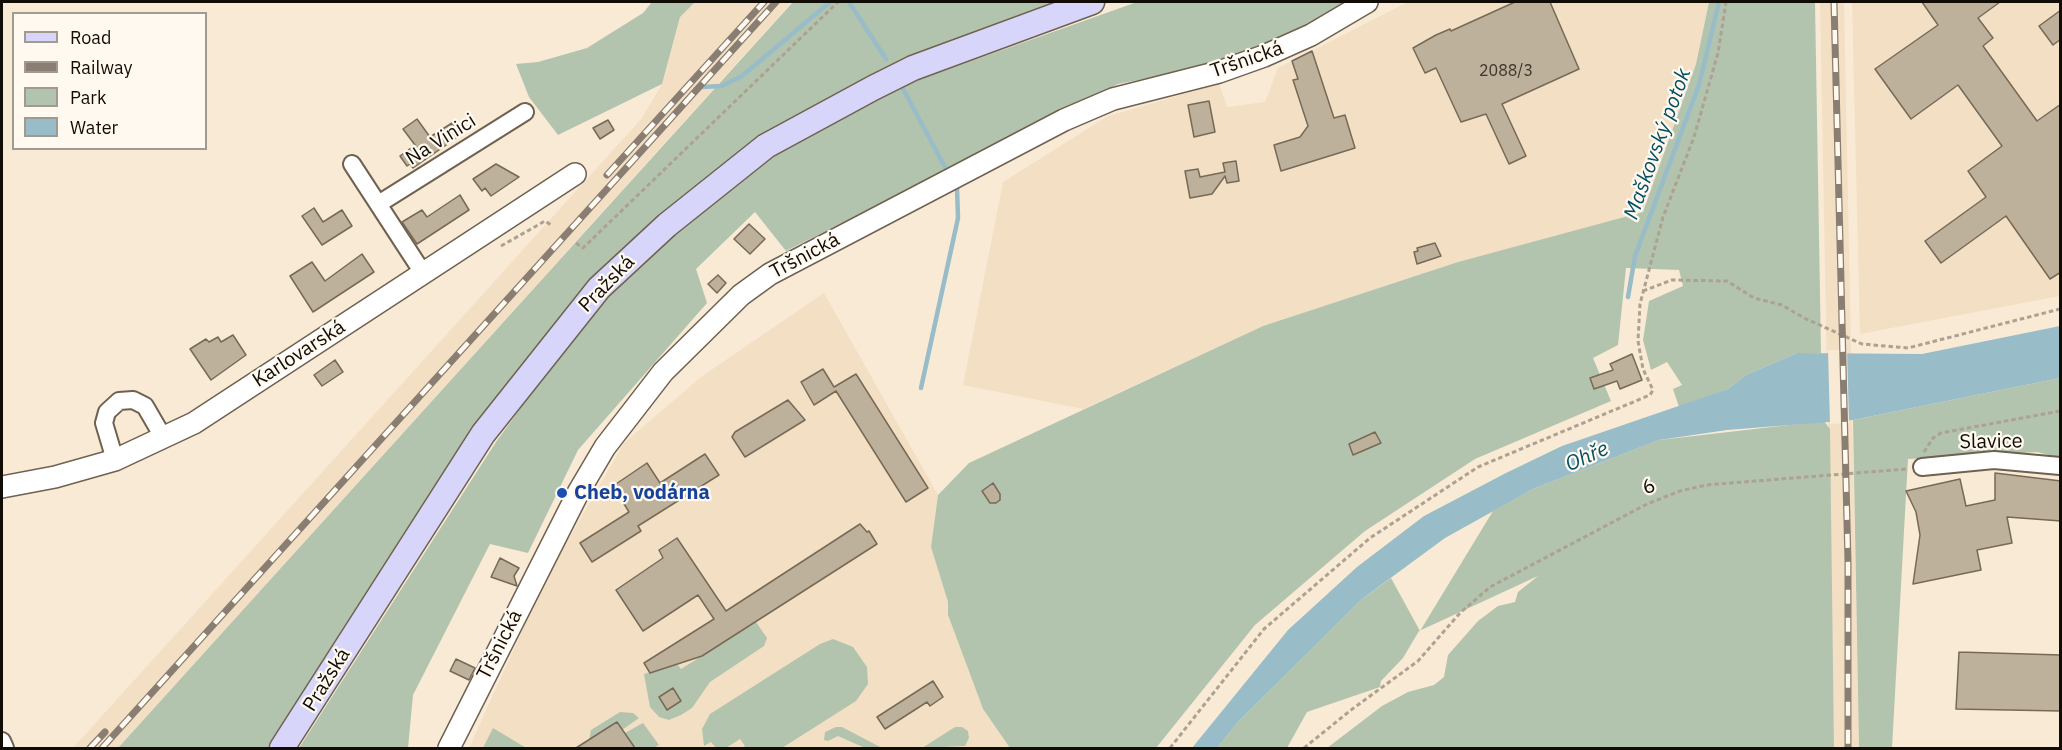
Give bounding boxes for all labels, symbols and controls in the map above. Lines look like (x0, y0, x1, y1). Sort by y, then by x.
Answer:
legend (12, 12, 207, 150)
text: Road (70, 26, 111, 49)
street label: Tršnická (1208, 36, 1286, 84)
text: Railway (70, 56, 132, 79)
house number: 2088/3 (1479, 61, 1533, 81)
water label: Maškovský potok (1619, 65, 1697, 223)
text: Park (70, 86, 106, 109)
street label: Na Vinici (402, 109, 480, 171)
text: Water (70, 116, 118, 139)
street label: Tršnická (766, 228, 844, 284)
street label: Pražská (574, 250, 640, 318)
street label: Karlovarská (248, 315, 350, 393)
street label: Slavice (1959, 429, 2023, 455)
water label: Ohře (1562, 436, 1612, 478)
street label: 6 (1639, 474, 1659, 500)
place label: Cheb, vodárna (574, 481, 710, 505)
marker: Cheb, vodárna (555, 486, 569, 500)
street label: Tršnická (472, 606, 528, 684)
street label: Pražská (298, 644, 356, 716)

